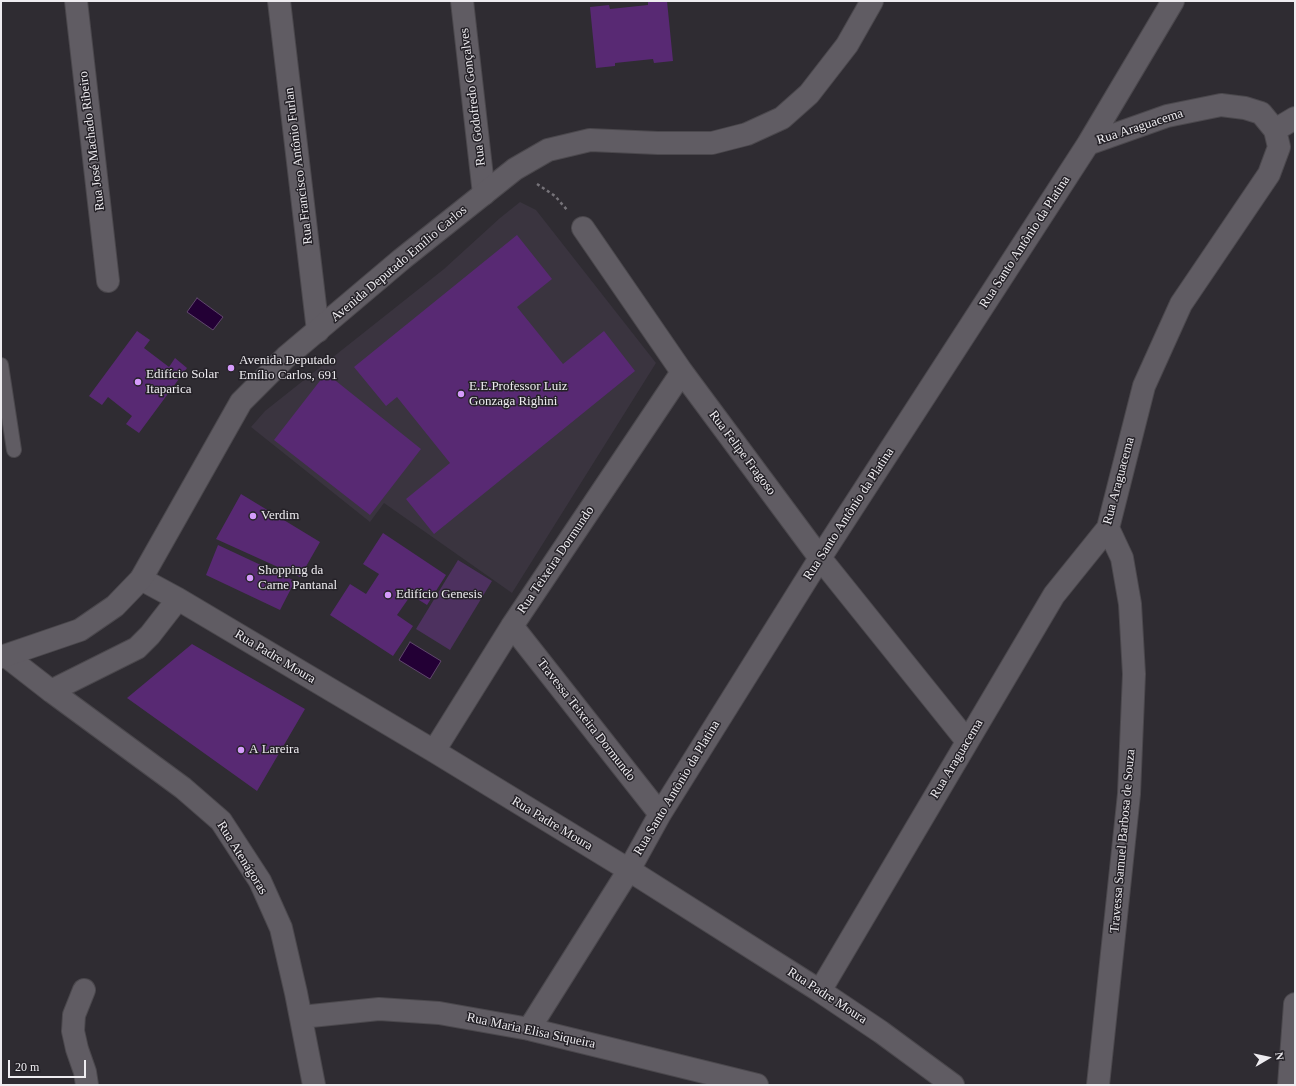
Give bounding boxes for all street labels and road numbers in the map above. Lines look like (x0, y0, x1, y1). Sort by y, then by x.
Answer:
street label: Rua Godofredo Gonçalves (457, 27, 489, 167)
street label: Rua José Machado Ribeiro (76, 70, 108, 212)
street label: Rua Francisco Antônio Furlan (282, 87, 316, 245)
street label: Rua Araguacema (1095, 106, 1185, 148)
street label: Rua Santo Antônio da Platina (976, 173, 1074, 311)
street label: Avenida Deputado Emílio Carlos (328, 203, 470, 325)
street label: Rua Felipe Fragoso (705, 408, 779, 498)
street label: Rua Araguacema (1100, 436, 1138, 526)
street label: Rua Santo Antônio da Platina (800, 445, 898, 583)
street label: Rua Teixeira Dormundo (514, 503, 598, 617)
street label: Rua Padre Moura (232, 627, 318, 687)
street label: Travessa Teixeira Dormundo (533, 656, 639, 784)
street label: Rua Araguacema (927, 716, 987, 802)
street label: Rua Santo Antônio da Platina (631, 718, 723, 858)
street label: Travessa Samuel Barbosa de Souza (1107, 748, 1139, 934)
street label: Rua Padre Moura (509, 794, 595, 854)
street label: Rua Atenágoras (213, 819, 271, 897)
street label: Rua Padre Moura (784, 964, 870, 1028)
street label: Rua Maria Elisa Siqueira (465, 1010, 597, 1052)

